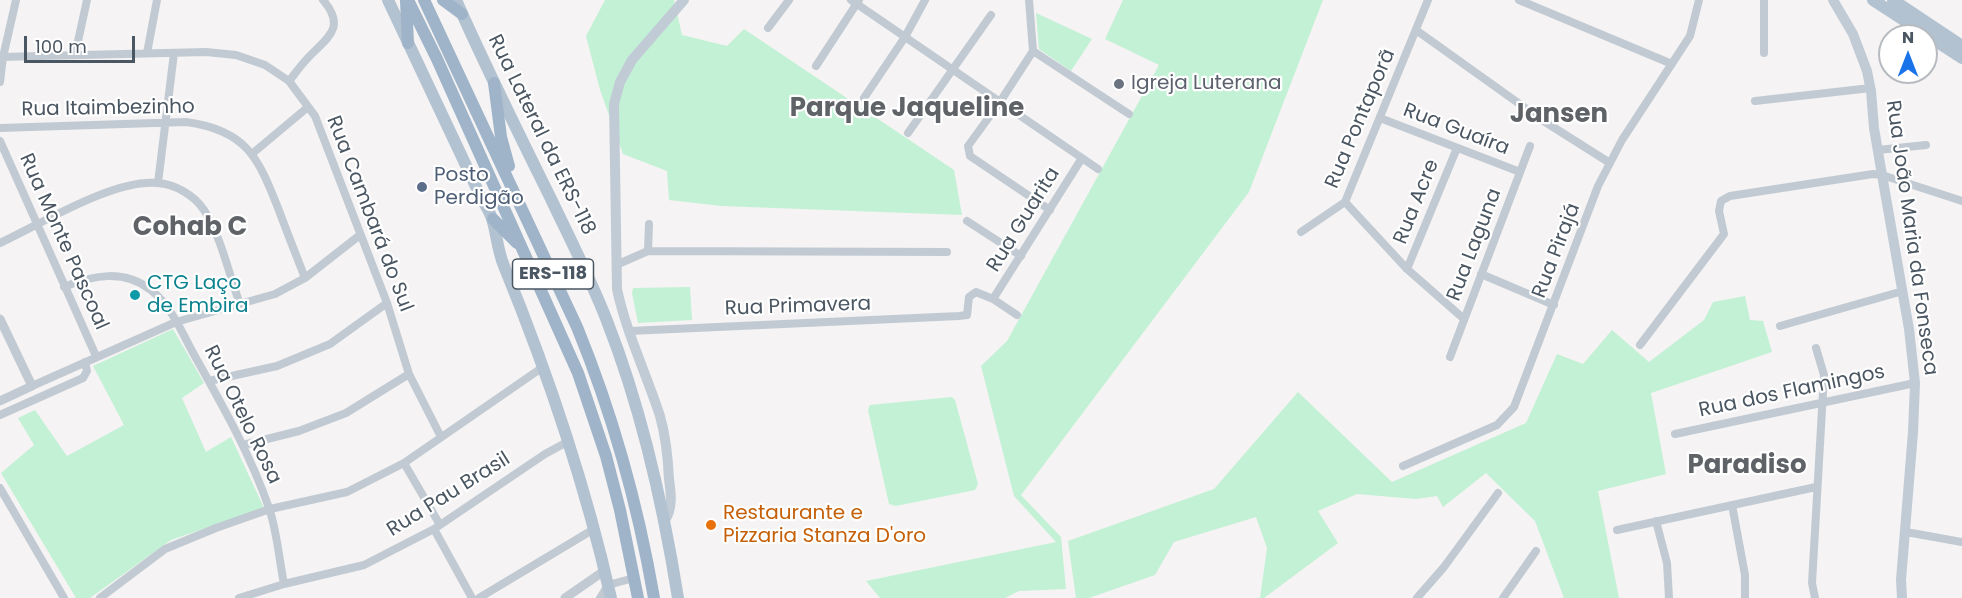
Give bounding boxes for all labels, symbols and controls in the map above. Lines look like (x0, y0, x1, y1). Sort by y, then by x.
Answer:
scale bar (27, 24, 138, 62)
north arrow (1878, 24, 1938, 84)
text: N (1902, 26, 1914, 49)
street label: Rua Lateral da ERS-118 (482, 31, 600, 239)
text: 100 m (35, 34, 87, 59)
street label: Rua Pontaporã (1321, 46, 1401, 192)
place label: Igreja Luterana (1131, 72, 1282, 96)
marker: Igreja Luterana (1112, 77, 1126, 91)
district label: Parque Jaqueline (790, 93, 1024, 125)
street label: Rua Itaimbezinho (21, 95, 195, 123)
street label: Rua Guaíra (1400, 99, 1512, 161)
district label: Jansen (1510, 99, 1608, 131)
street label: Rua João Maria da Fonseca (1880, 99, 1942, 377)
street label: Rua Cambará do Sul (321, 113, 417, 315)
street label: Rua Monte Pascoal (13, 150, 113, 334)
street label: Rua Acre (1389, 156, 1445, 248)
street label: Rua Guarita (982, 163, 1066, 277)
place label: Posto Perdigão (434, 164, 524, 211)
marker: Posto Perdigão (415, 180, 429, 194)
street label: Rua Laguna (1443, 185, 1507, 305)
street label: Rua Pirajá (1528, 200, 1586, 302)
district label: Cohab C (133, 212, 247, 244)
road number: ERS-118 (512, 259, 594, 289)
place label: CTG Laço de Embira (147, 272, 249, 319)
marker: CTG Laço de Embira (128, 288, 142, 302)
street label: Rua Primavera (724, 292, 872, 322)
street label: Rua Otelo Rosa (198, 342, 286, 488)
street label: Rua dos Flamingos (1697, 361, 1887, 423)
street label: Rua Pau Brasil (383, 448, 515, 542)
district label: Paradiso (1687, 450, 1807, 482)
place label: Restaurante e Pizzaria Stanza D'oro (723, 502, 926, 549)
marker: Restaurante e Pizzaria Stanza D'oro (704, 518, 718, 532)

